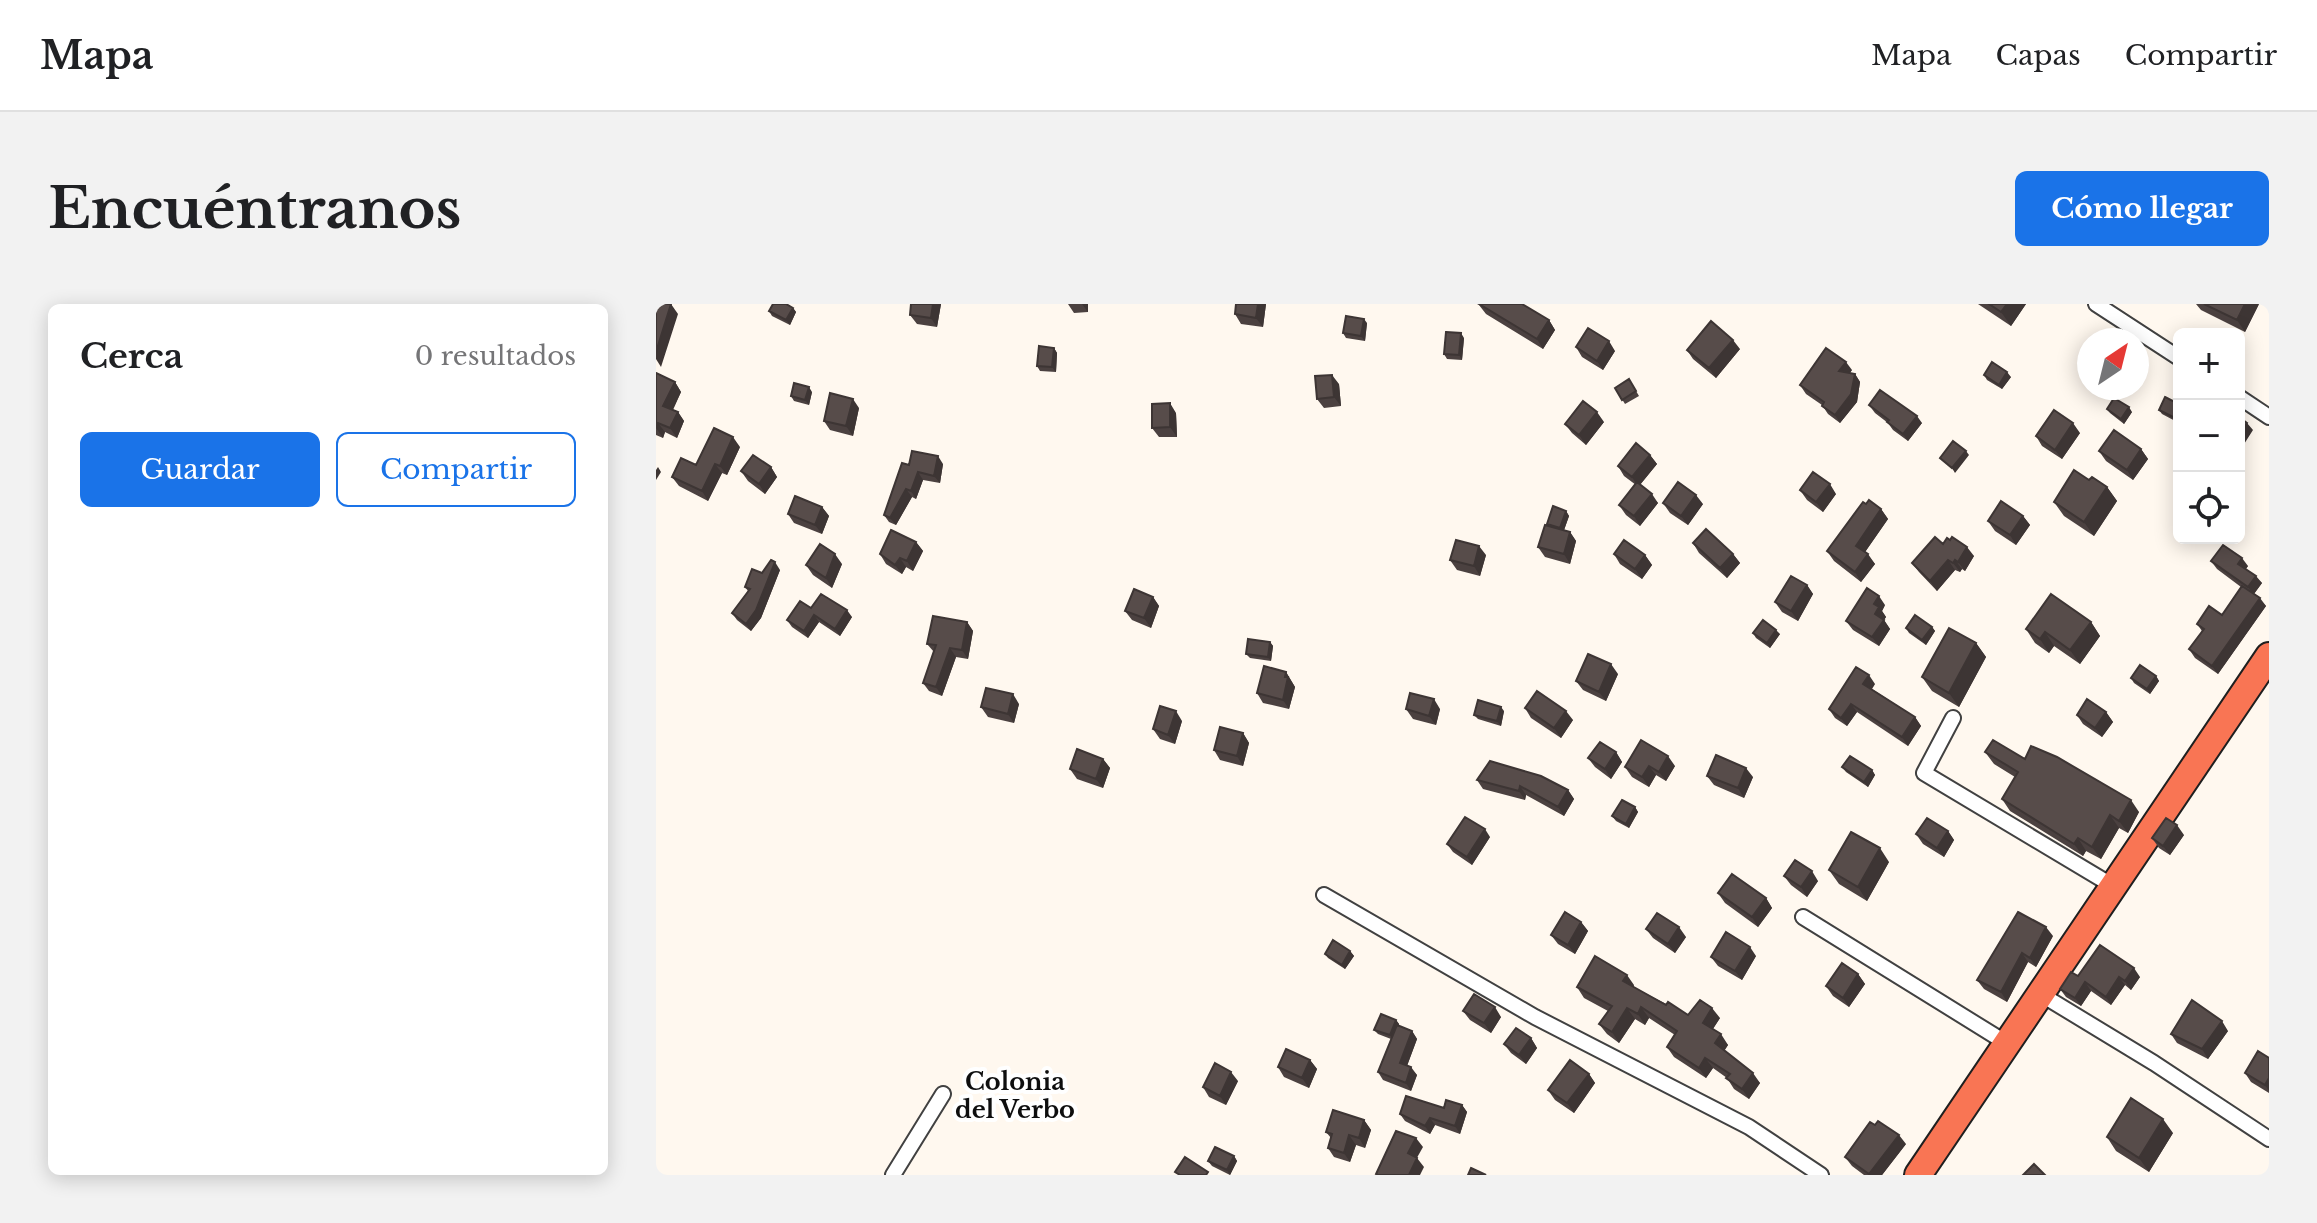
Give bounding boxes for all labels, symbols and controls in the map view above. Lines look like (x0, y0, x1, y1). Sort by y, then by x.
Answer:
text: Mapa (40, 32, 154, 79)
text: Mapa (1871, 38, 1952, 73)
text: Capas (1996, 38, 2081, 73)
text: Compartir (2125, 38, 2277, 73)
button: Cómo llegar (2015, 171, 2269, 246)
text: Encuéntranos (48, 174, 461, 243)
north arrow (2077, 328, 2149, 400)
map controls (2173, 328, 2245, 544)
button: + (2173, 328, 2245, 400)
text: Cerca (80, 335, 183, 377)
text: 0 resultados (415, 340, 576, 372)
button: − (2173, 400, 2245, 472)
button: Guardar (80, 432, 320, 507)
button: Compartir (336, 432, 576, 507)
button: locate (2173, 472, 2245, 544)
district label: Colonia del Verbo (955, 1067, 1075, 1124)

